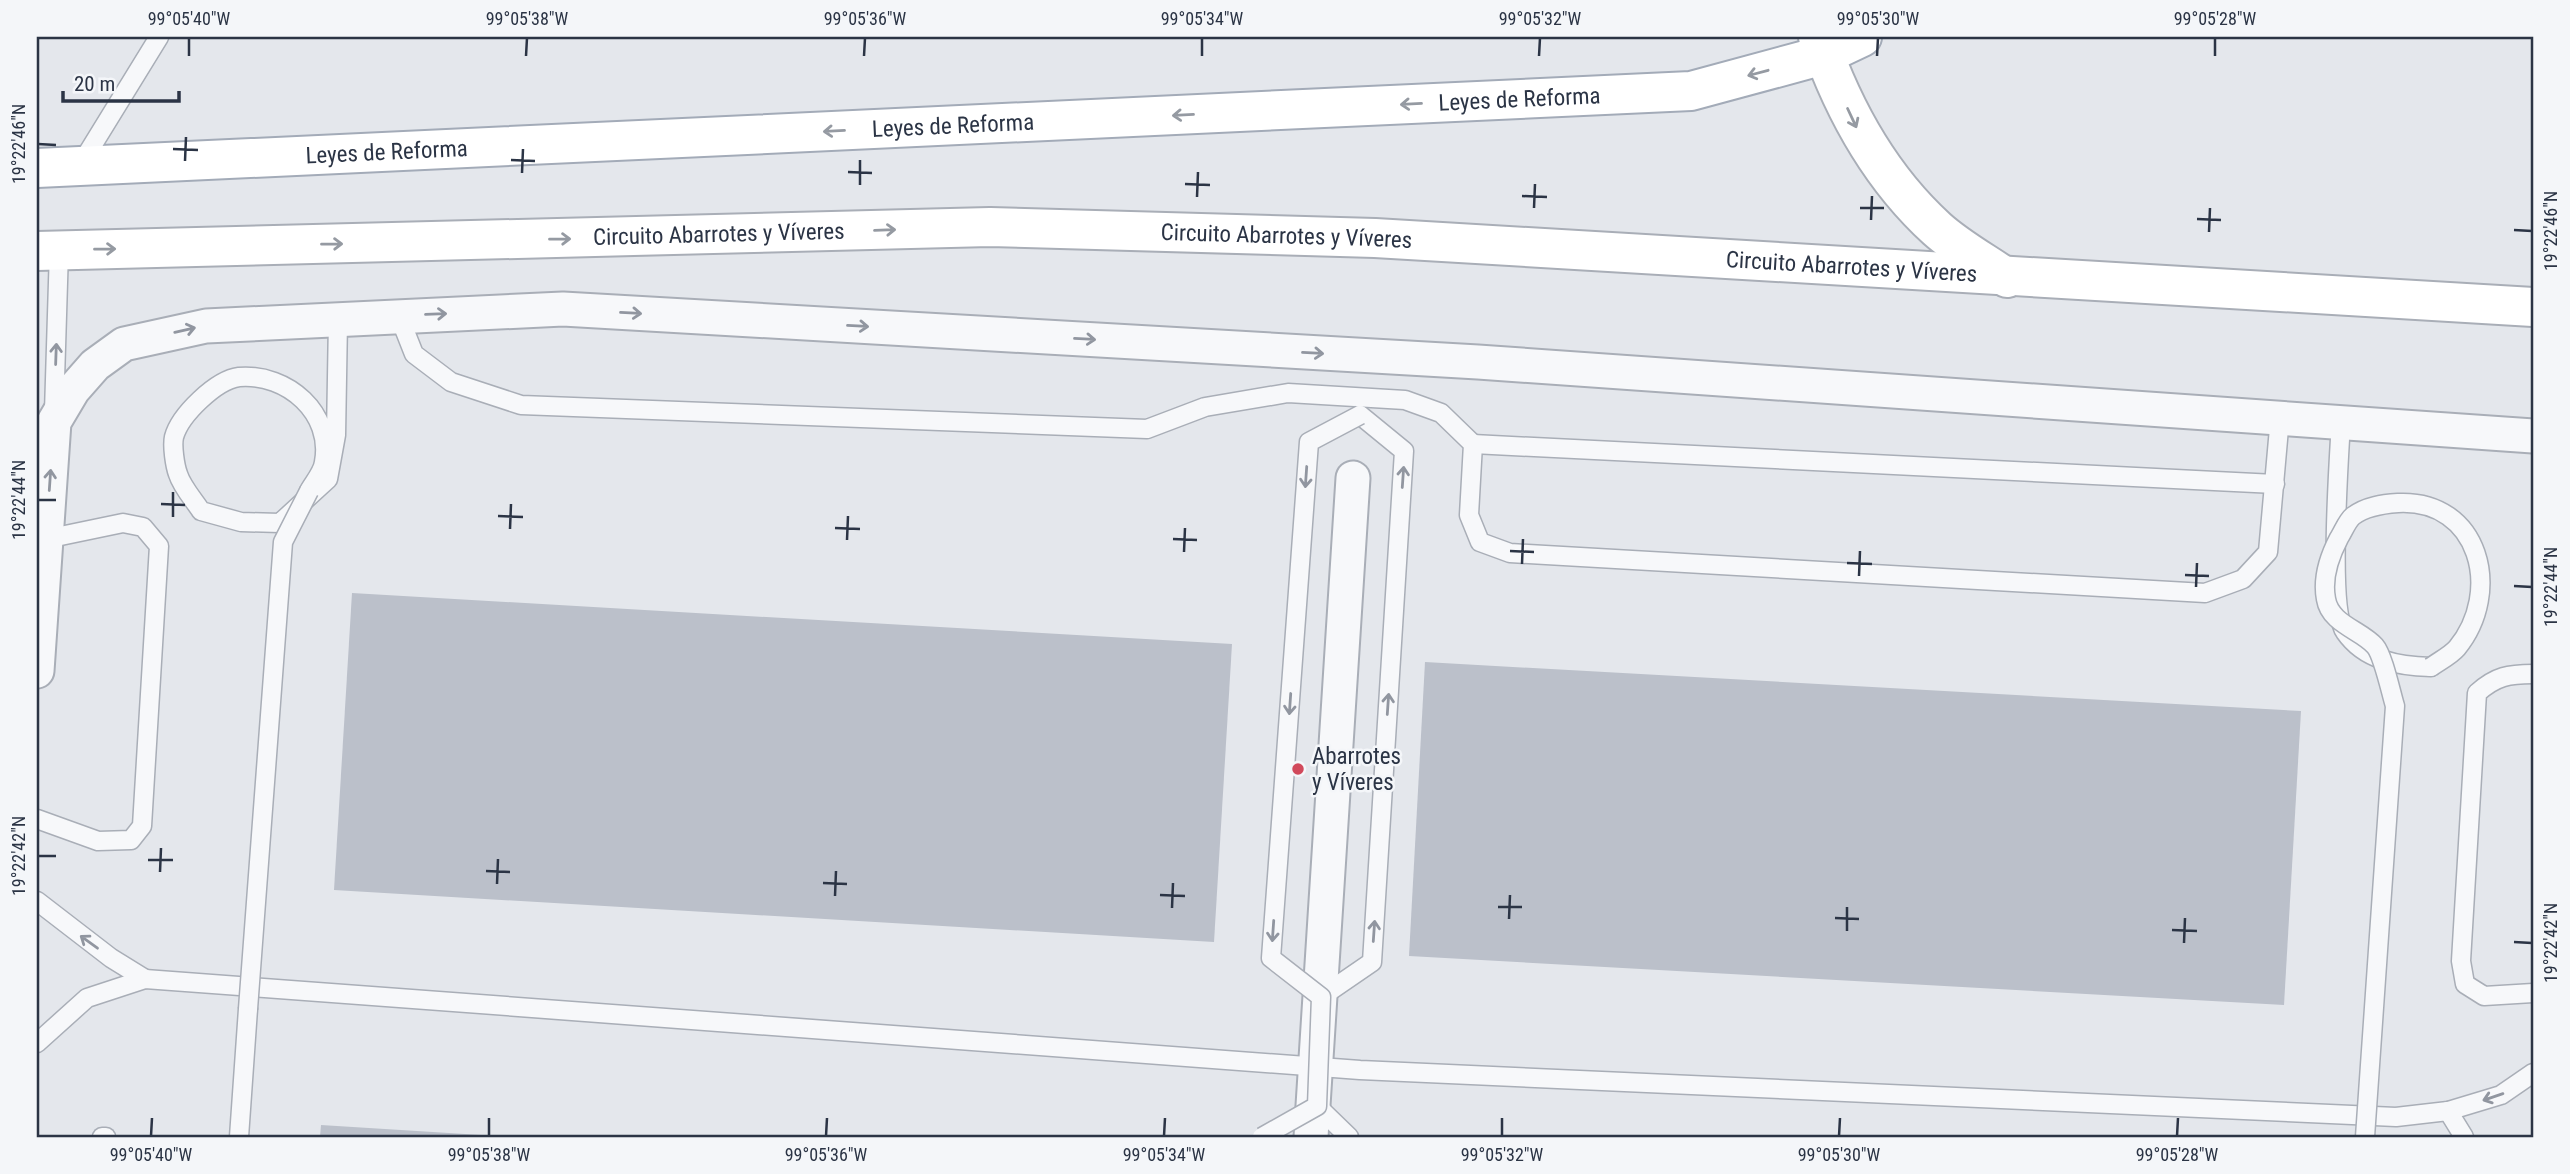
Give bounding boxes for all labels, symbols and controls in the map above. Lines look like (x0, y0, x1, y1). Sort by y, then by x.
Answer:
text: 99°05'40"W (148, 8, 231, 29)
text: 99°05'38"W (486, 8, 569, 29)
text: 99°05'36"W (824, 8, 907, 29)
text: 99°05'34"W (1161, 8, 1244, 29)
text: 99°05'32"W (1499, 8, 1582, 29)
text: 99°05'30"W (1837, 8, 1920, 29)
text: 99°05'28"W (2174, 8, 2257, 29)
scale bar (63, 60, 178, 104)
one-way arrow (1747, 67, 1770, 80)
text: 20 m (74, 72, 115, 96)
street label: Leyes de Reforma (1438, 82, 1601, 116)
one-way arrow (1399, 97, 1422, 110)
text: 19°22'46"N (8, 104, 29, 184)
one-way arrow (1847, 107, 1860, 128)
street label: Leyes de Reforma (871, 108, 1035, 143)
one-way arrow (1172, 108, 1195, 121)
one-way arrow (823, 125, 846, 138)
street label: Leyes de Reforma (305, 134, 468, 169)
text: 19°22'46"N (2540, 191, 2561, 271)
street label: Circuito Abarrotes y Víveres (593, 217, 845, 250)
street label: Circuito Abarrotes y Víveres (1160, 218, 1413, 254)
one-way arrow (873, 224, 896, 237)
one-way arrow (548, 233, 571, 246)
one-way arrow (321, 237, 344, 251)
one-way arrow (93, 242, 116, 256)
street label: Circuito Abarrotes y Víveres (1725, 245, 1978, 287)
one-way arrow (619, 306, 642, 319)
one-way arrow (425, 308, 448, 321)
one-way arrow (847, 320, 869, 333)
one-way arrow (173, 323, 196, 337)
one-way arrow (1074, 333, 1097, 346)
one-way arrow (50, 343, 63, 366)
one-way arrow (1301, 346, 1324, 359)
text: 19°22'44"N (8, 460, 29, 540)
one-way arrow (1299, 465, 1312, 488)
one-way arrow (1396, 466, 1409, 489)
one-way arrow (44, 470, 57, 492)
text: 19°22'44"N (2540, 547, 2561, 627)
one-way arrow (1283, 692, 1296, 715)
one-way arrow (1382, 694, 1395, 716)
place label: Abarrotes y Víveres (1312, 743, 1401, 796)
marker: Abarrotes y Víveres (1290, 761, 1306, 777)
text: 19°22'42"N (8, 816, 29, 896)
text: 19°22'42"N (2540, 903, 2561, 983)
one-way arrow (1266, 919, 1279, 941)
one-way arrow (1368, 921, 1381, 943)
one-way arrow (80, 935, 99, 950)
one-way arrow (2482, 1092, 2504, 1104)
text: 99°05'40"W (110, 1144, 193, 1165)
text: 99°05'38"W (448, 1144, 531, 1165)
text: 99°05'36"W (785, 1144, 868, 1165)
text: 99°05'34"W (1123, 1144, 1206, 1165)
text: 99°05'32"W (1461, 1144, 1544, 1165)
text: 99°05'30"W (1798, 1144, 1881, 1165)
text: 99°05'28"W (2136, 1144, 2219, 1165)

